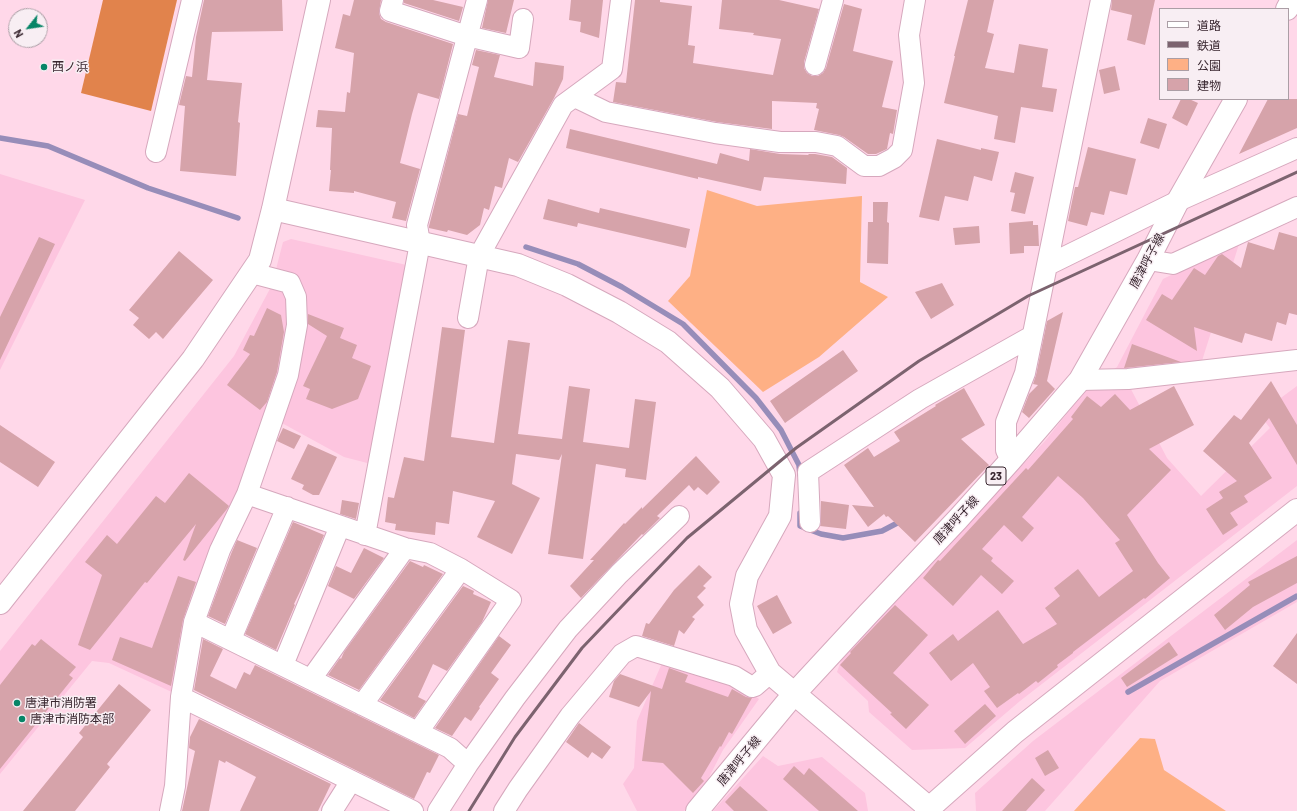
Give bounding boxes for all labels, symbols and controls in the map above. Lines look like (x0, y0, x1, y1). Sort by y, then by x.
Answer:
north arrow (8, 8, 48, 48)
legend (1159, 8, 1289, 100)
text: 道路 (1197, 18, 1221, 32)
text: N (11, 27, 26, 40)
text: 鉄道 (1197, 38, 1221, 52)
text: 公園 (1197, 58, 1221, 72)
place label: 西ノ浜 (52, 60, 88, 74)
marker: 西ノ浜 (39, 62, 49, 72)
text: 建物 (1197, 78, 1221, 92)
street label: 唐津呼子線 (1127, 231, 1167, 291)
road number: 23 (986, 467, 1006, 485)
street label: 唐津呼子線 (930, 493, 982, 547)
place label: 唐津市消防署 (25, 696, 97, 710)
marker: 唐津市消防署 (12, 698, 22, 708)
place label: 唐津市消防本部 (30, 712, 114, 726)
marker: 唐津市消防本部 (17, 714, 27, 724)
street label: 唐津呼子線 (714, 733, 764, 789)

